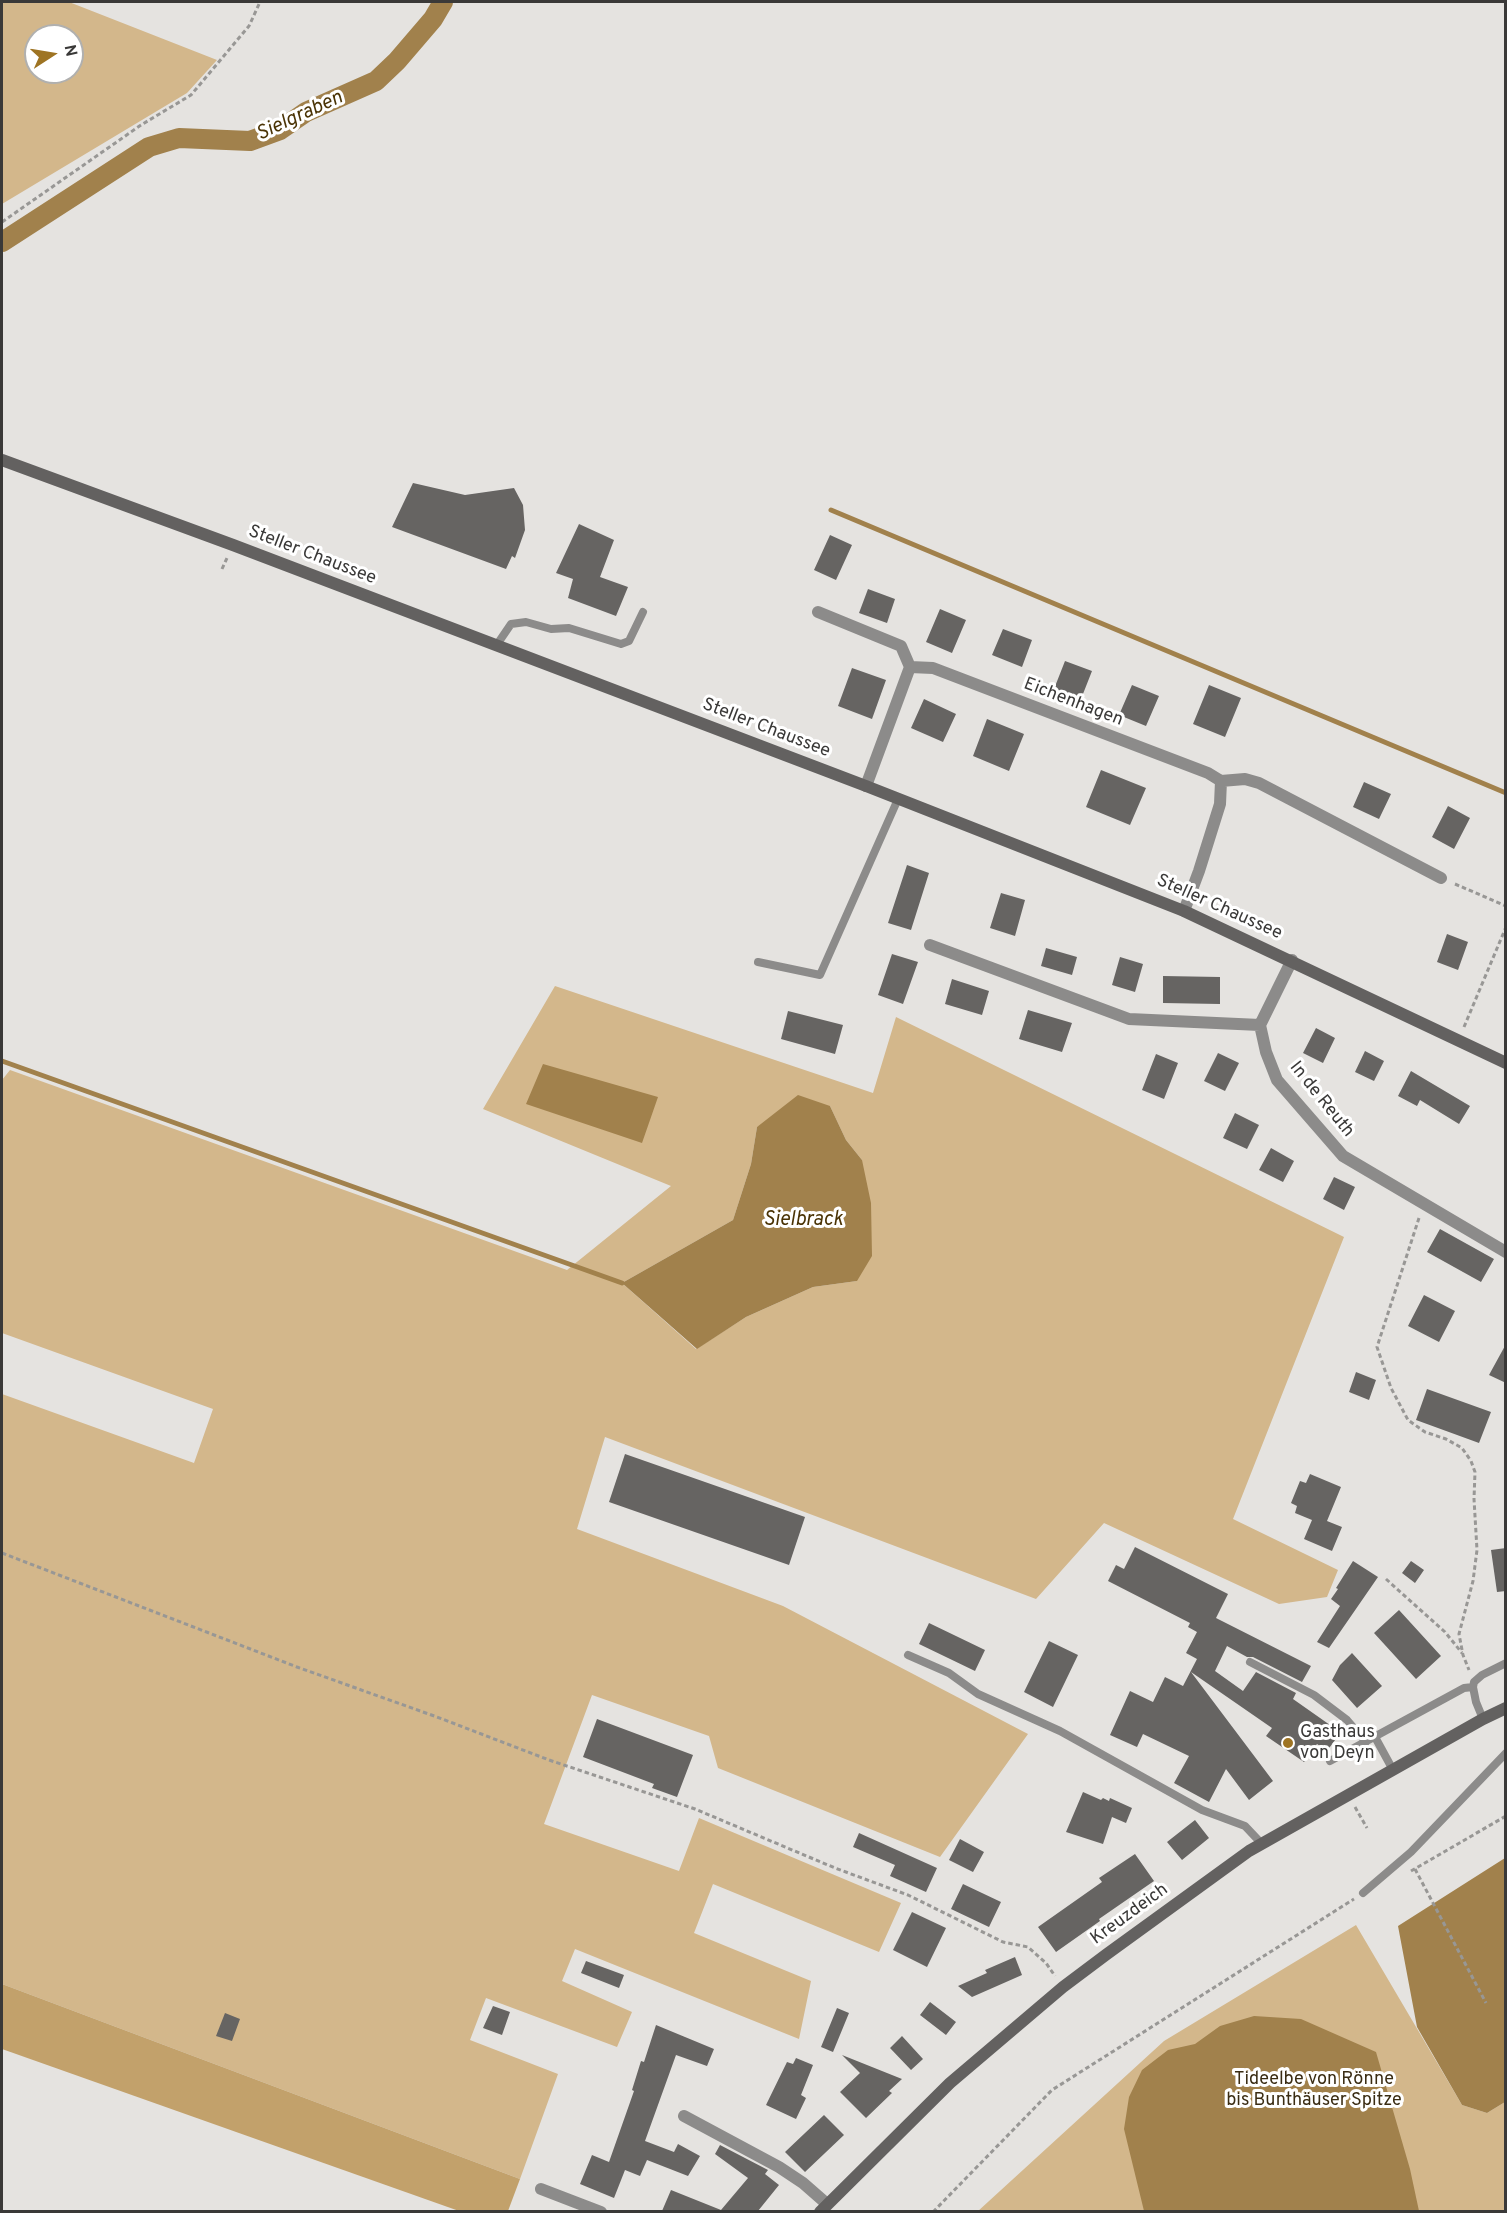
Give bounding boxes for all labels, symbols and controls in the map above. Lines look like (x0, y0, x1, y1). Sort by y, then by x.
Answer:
north arrow (24, 24, 84, 84)
text: N (59, 43, 81, 58)
water label: Sielgraben (253, 87, 347, 147)
street label: Steller Chaussee (245, 522, 379, 590)
street label: Eichenhagen (1020, 674, 1126, 732)
street label: Steller Chaussee (699, 695, 833, 763)
street label: Steller Chaussee (1153, 871, 1285, 945)
street label: In de Reuth (1284, 1058, 1358, 1142)
water label: Sielbrack (763, 1209, 843, 1233)
place label: Gasthaus von Deyn (1300, 1722, 1375, 1764)
marker: Gasthaus von Deyn (1281, 1736, 1295, 1750)
street label: Kreuzdeich (1087, 1880, 1173, 1950)
park label: Tideelbe von Rönne bis Bunthäuser Spitze (1226, 2069, 1402, 2112)

